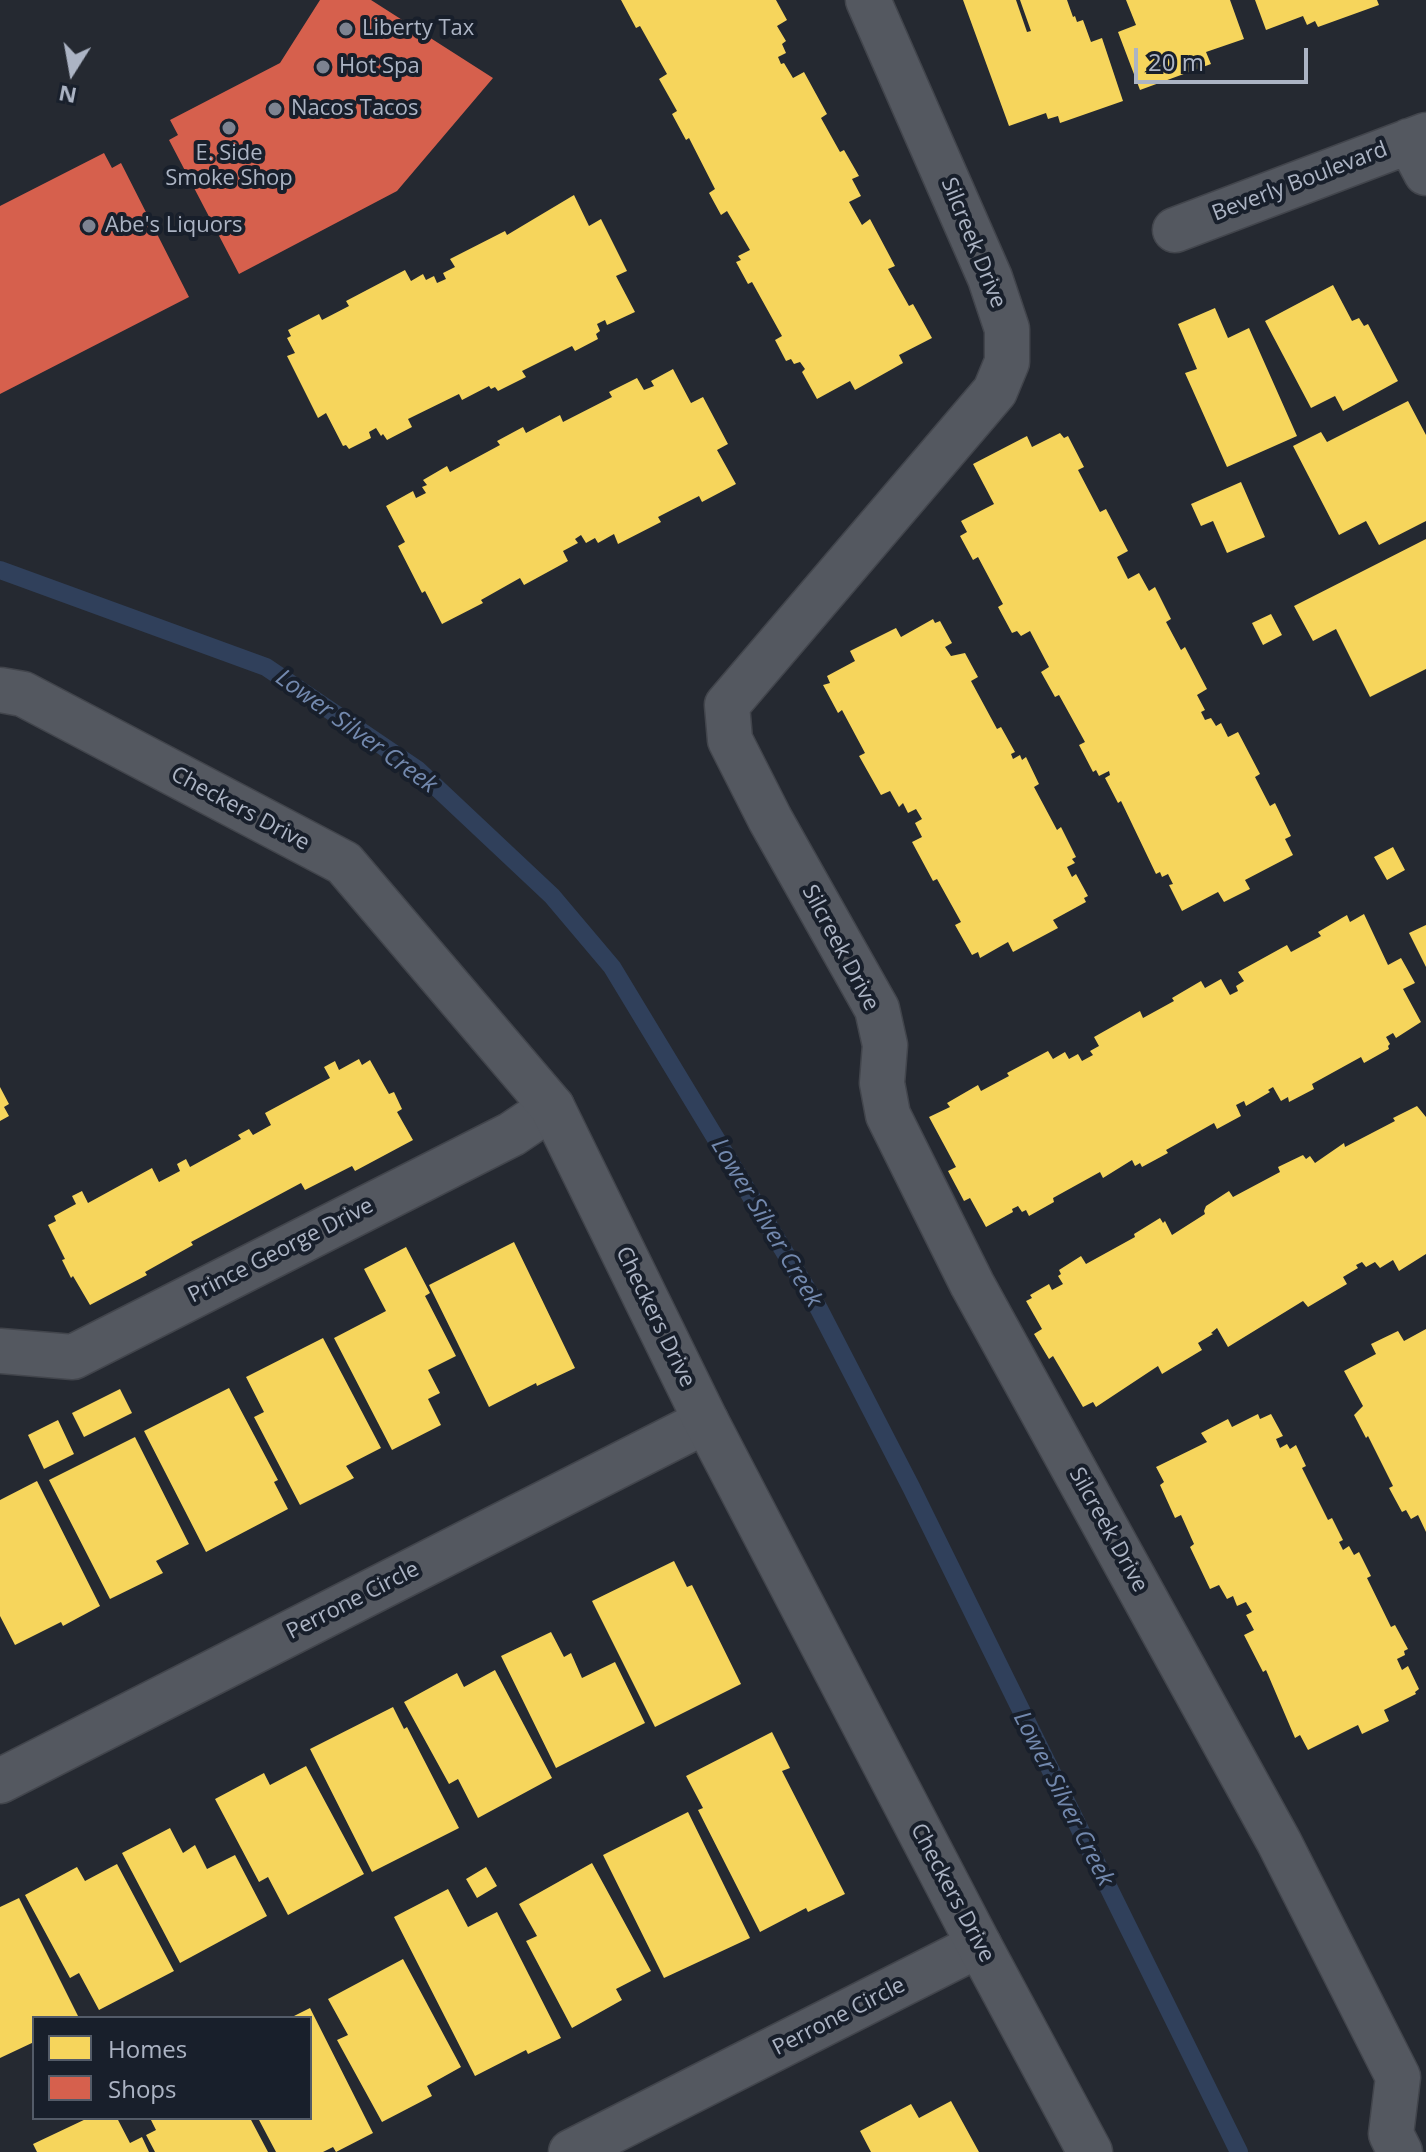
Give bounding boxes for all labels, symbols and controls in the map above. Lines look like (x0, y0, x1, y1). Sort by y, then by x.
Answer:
place label: Liberty Tax (362, 16, 474, 42)
marker: Liberty Tax (337, 20, 355, 38)
north arrow (32, 32, 112, 112)
scale bar (1138, 32, 1312, 82)
text: 20 m (1148, 45, 1204, 78)
place label: Hot Spa (339, 54, 420, 80)
marker: Hot Spa (314, 58, 332, 76)
text: N (56, 79, 79, 112)
place label: Nacos Tacos (291, 96, 418, 122)
marker: Nacos Tacos (266, 100, 284, 118)
marker: E. Side Smoke Shop (220, 119, 238, 137)
street label: Beverly Boulevard (1209, 136, 1391, 228)
place label: E. Side Smoke Shop (165, 141, 293, 192)
street label: Silcreek Drive (935, 174, 1011, 312)
place label: Abe's Liquors (105, 213, 242, 239)
marker: Abe's Liquors (80, 217, 98, 235)
water label: Lower Silver Creek (270, 664, 442, 800)
street label: Checkers Drive (166, 761, 314, 857)
street label: Silcreek Drive (796, 881, 884, 1015)
water label: Lower Silver Creek (704, 1133, 828, 1313)
street label: Prince George Drive (184, 1193, 378, 1309)
street label: Checkers Drive (610, 1242, 700, 1392)
street label: Silcreek Drive (1063, 1463, 1153, 1597)
street label: Perrone Circle (282, 1556, 424, 1646)
water label: Lower Silver Creek (1007, 1707, 1119, 1891)
street label: Checkers Drive (904, 1819, 1000, 1967)
street label: Perrone Circle (768, 1972, 910, 2062)
legend (32, 2016, 312, 2120)
text: Homes (108, 2032, 187, 2065)
text: Shops (108, 2072, 176, 2105)

